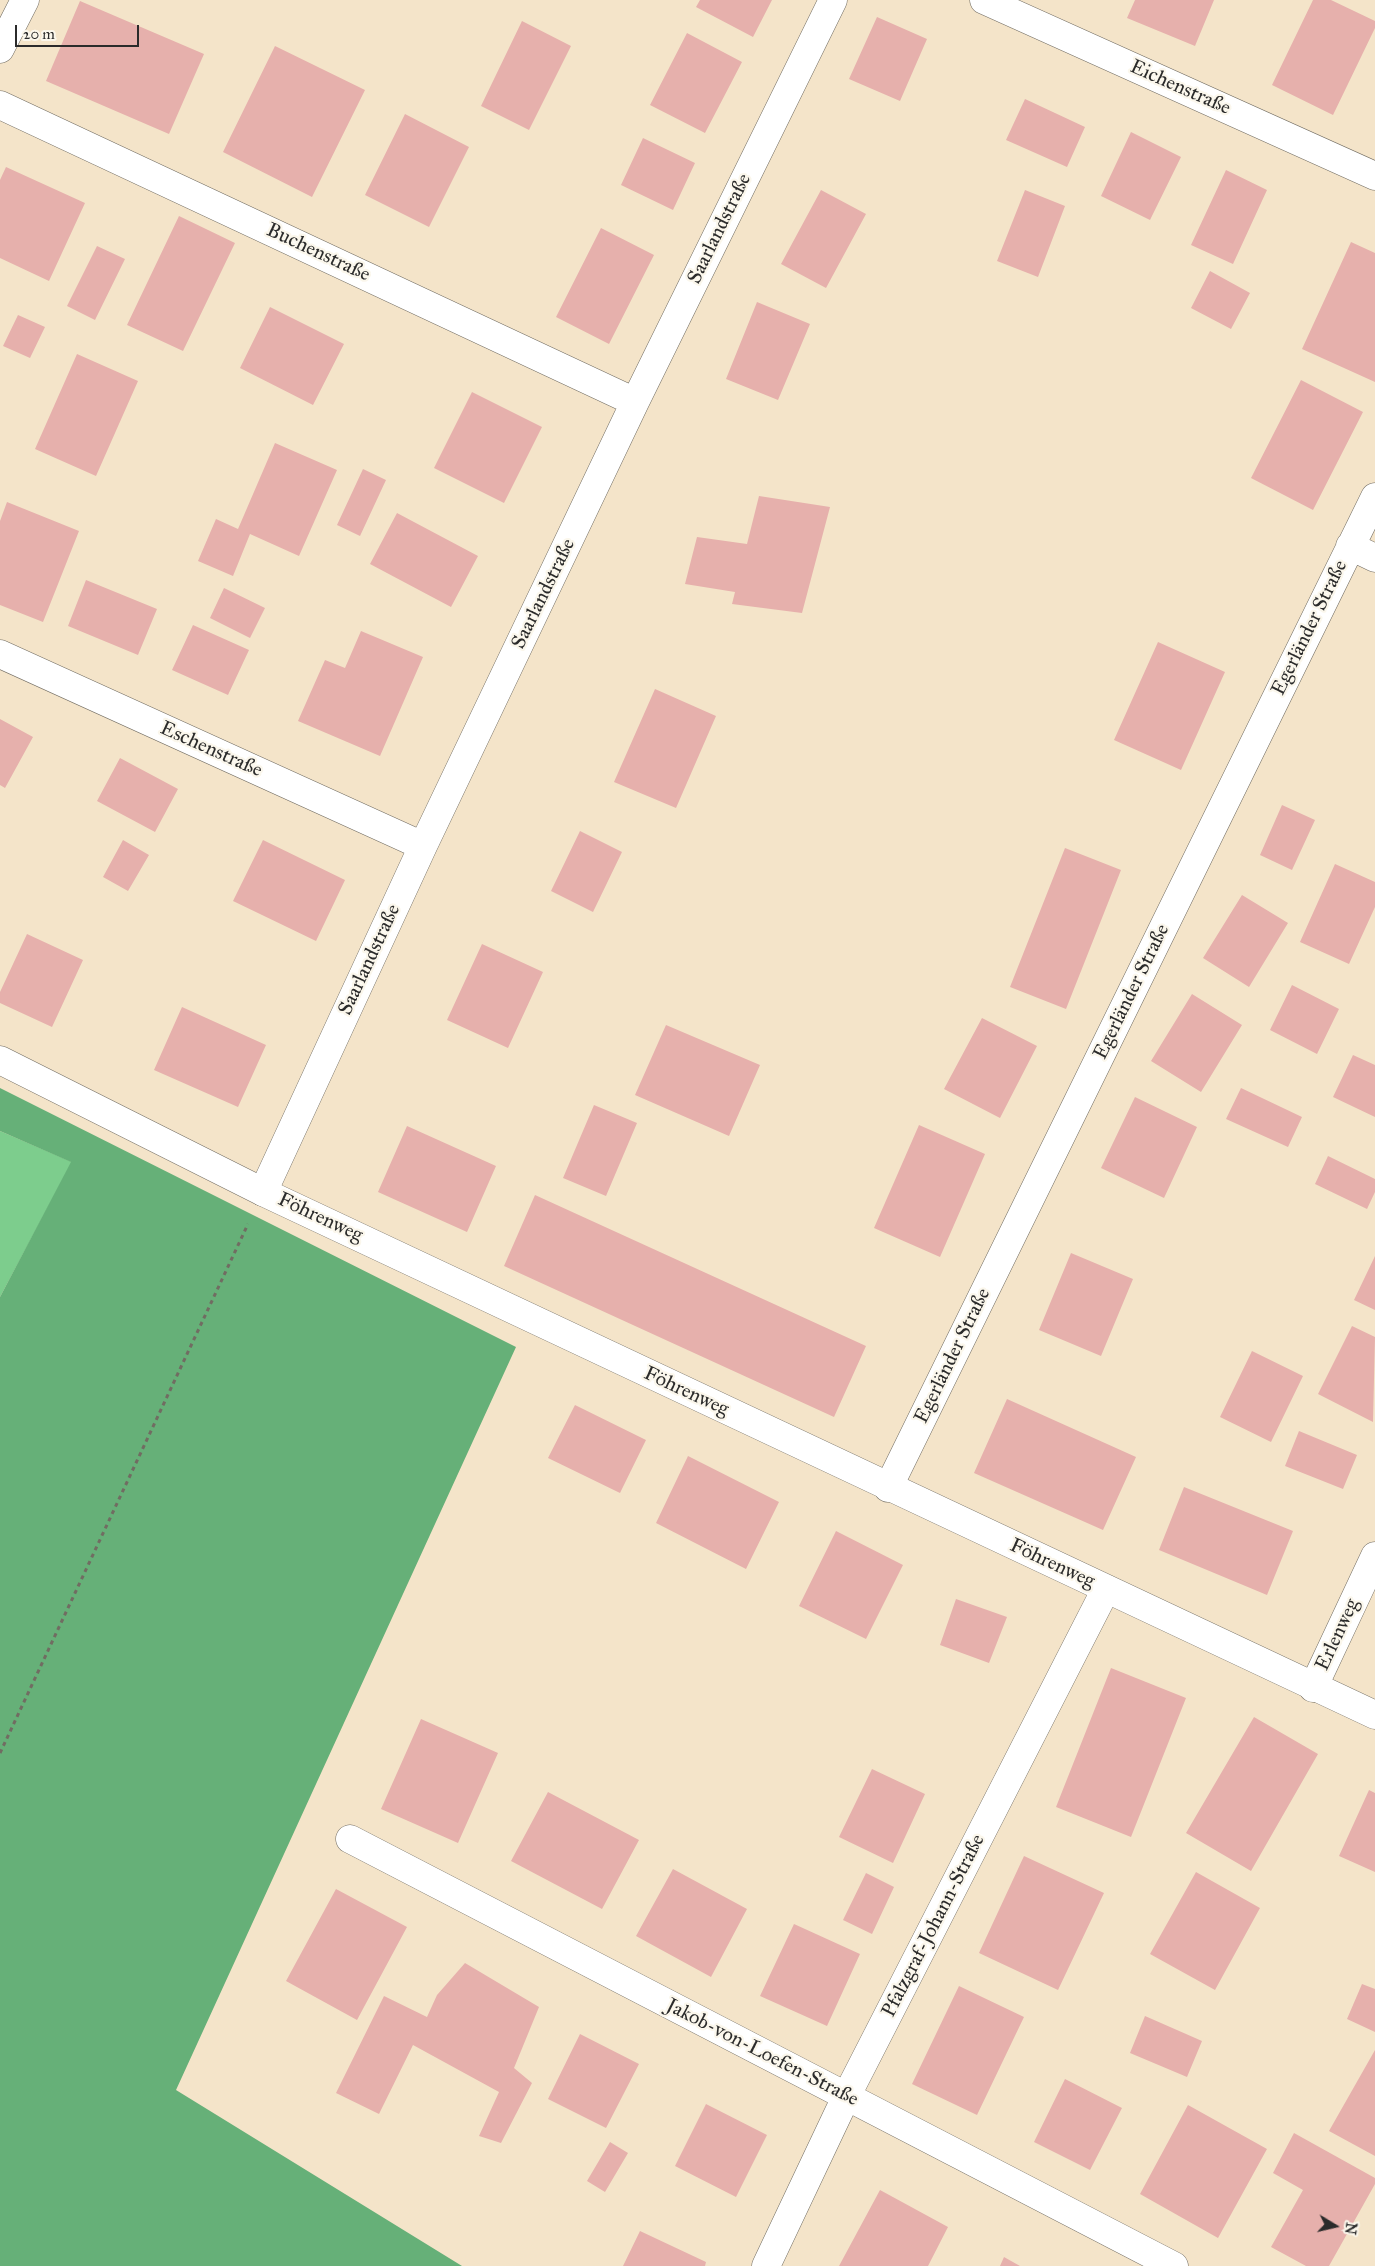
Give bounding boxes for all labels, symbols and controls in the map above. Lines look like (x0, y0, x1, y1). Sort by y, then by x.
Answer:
scale bar (18, 15, 141, 47)
text: 20 m (23, 25, 55, 43)
street label: Eichenstraße (1126, 55, 1234, 121)
street label: Saarlandstraße (683, 170, 757, 288)
street label: Buchenstraße (262, 219, 374, 287)
street label: Saarlandstraße (507, 535, 581, 653)
street label: Egerländer Straße (1267, 556, 1353, 700)
street label: Eschenstraße (156, 717, 266, 783)
street label: Saarlandstraße (334, 901, 406, 1019)
street label: Egerländer Straße (1089, 920, 1175, 1064)
street label: Föhrenweg (274, 1188, 366, 1248)
street label: Egerländer Straße (910, 1284, 996, 1428)
street label: Föhrenweg (640, 1362, 732, 1422)
street label: Föhrenweg (1006, 1534, 1098, 1594)
street label: Erlenweg (1311, 1595, 1365, 1675)
street label: Pfalzgraf-Johann-Straße (877, 1831, 991, 2021)
street label: Jakob-von-Loefen-Straße (662, 1994, 862, 2112)
north arrow (1310, 2201, 1360, 2251)
text: N (1341, 2221, 1360, 2236)

